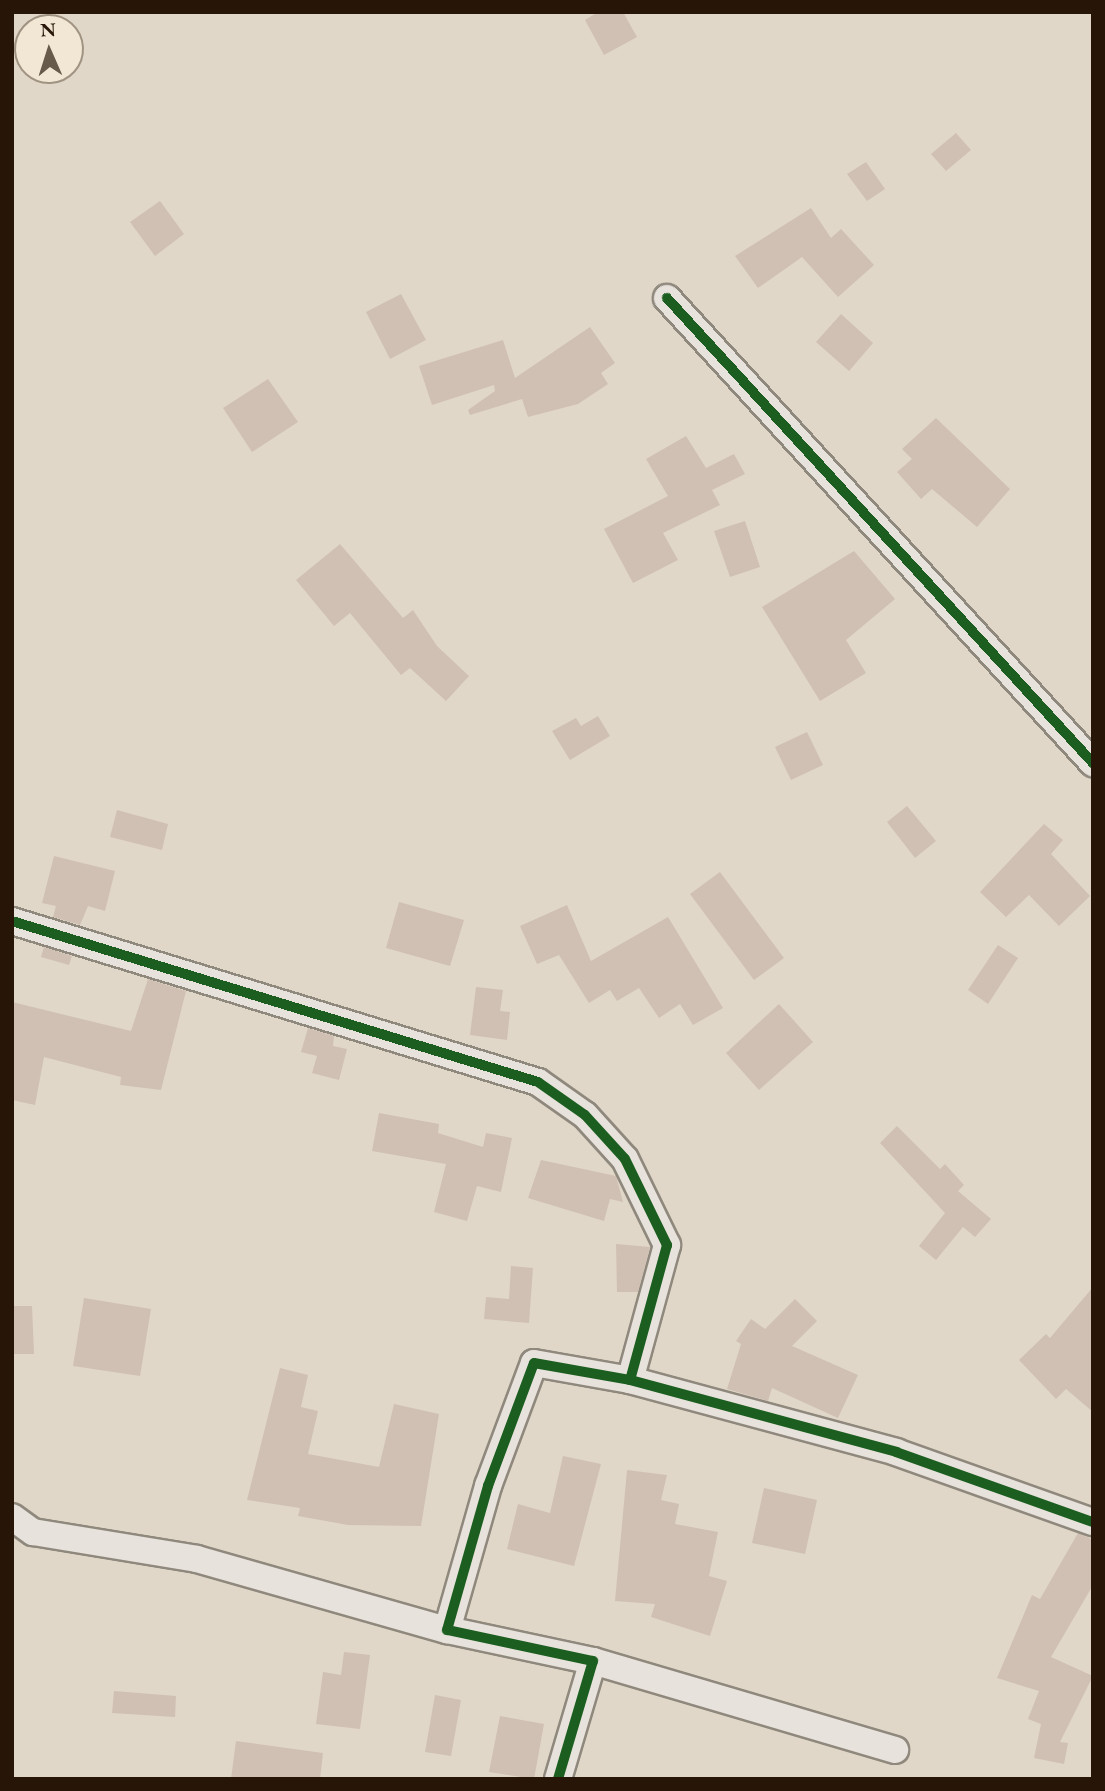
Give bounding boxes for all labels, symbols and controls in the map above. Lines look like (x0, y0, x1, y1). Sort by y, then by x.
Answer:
north arrow (14, 14, 84, 84)
text: N (40, 17, 56, 42)

